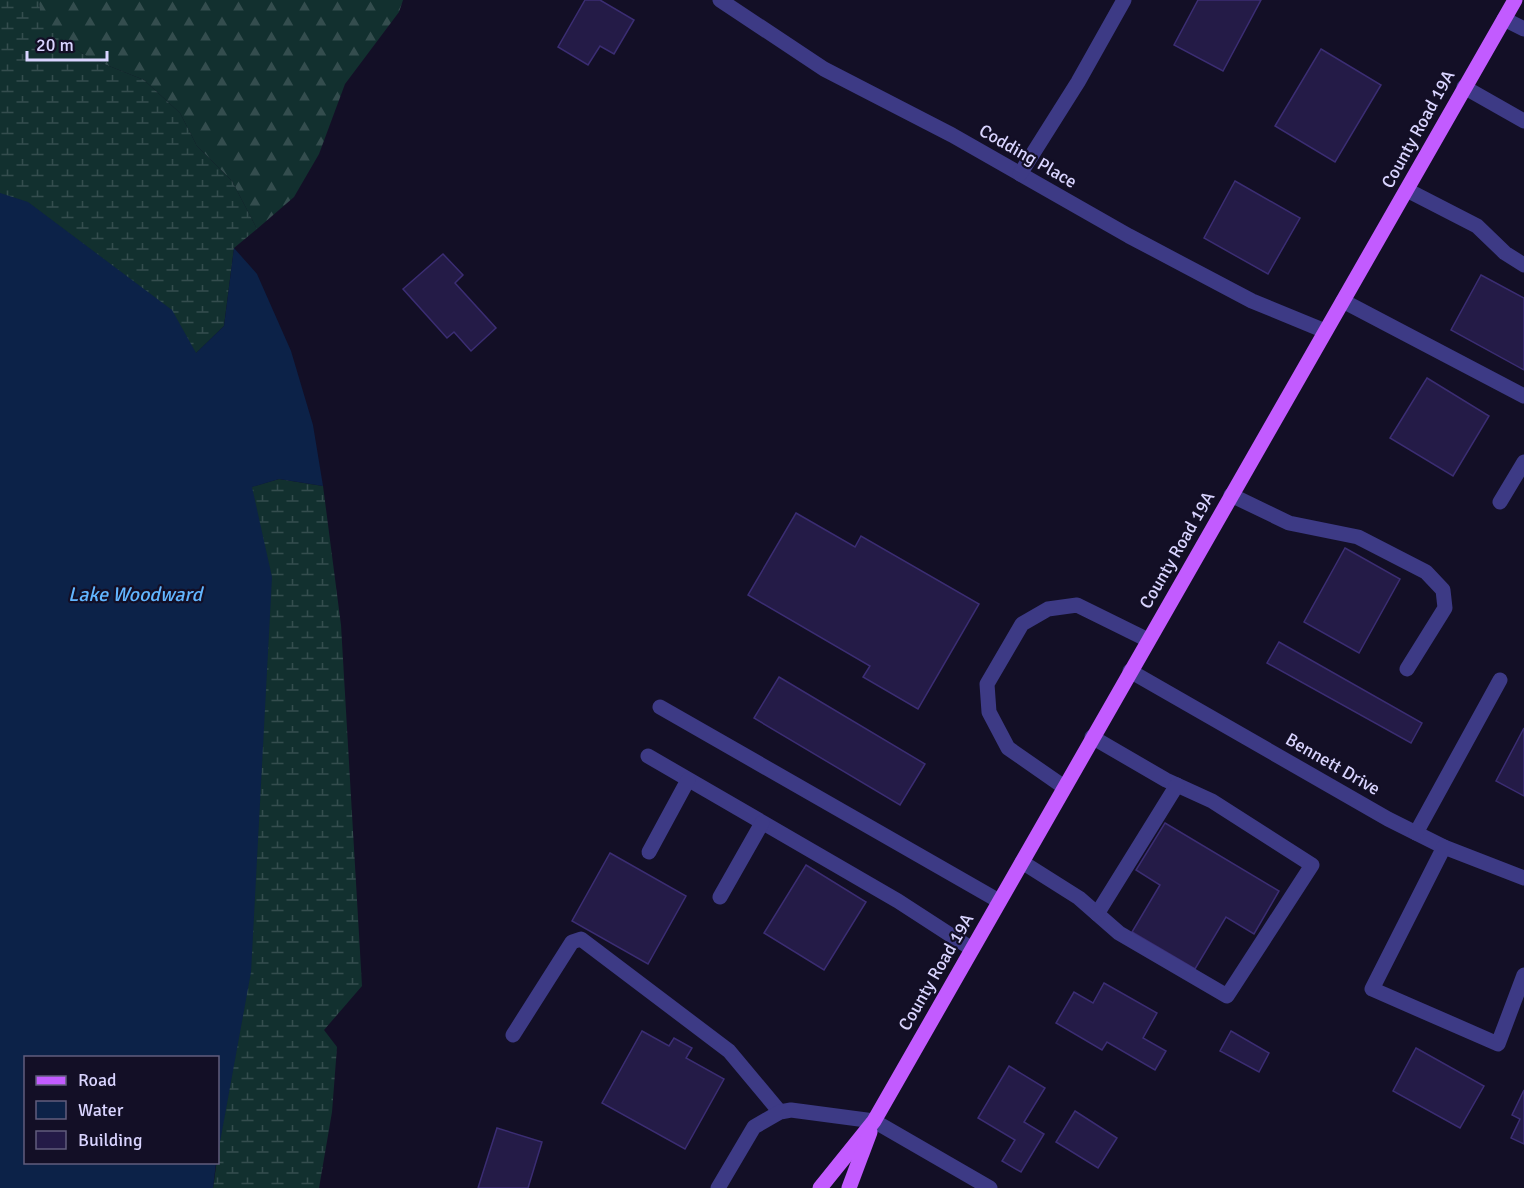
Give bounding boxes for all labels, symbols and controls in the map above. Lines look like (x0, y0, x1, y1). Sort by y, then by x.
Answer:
scale bar (27, 24, 106, 62)
text: 20 m (36, 34, 74, 56)
street label: County Road 19A (1377, 66, 1459, 192)
street label: Codding Place (975, 119, 1081, 193)
street label: County Road 19A (1135, 488, 1219, 612)
water label: Lake Woodward (68, 582, 204, 607)
street label: Bennett Drive (1282, 728, 1384, 800)
street label: County Road 19A (894, 910, 978, 1034)
legend (24, 1056, 219, 1164)
text: Road (78, 1069, 117, 1091)
text: Water (78, 1099, 124, 1121)
text: Building (78, 1129, 142, 1151)

